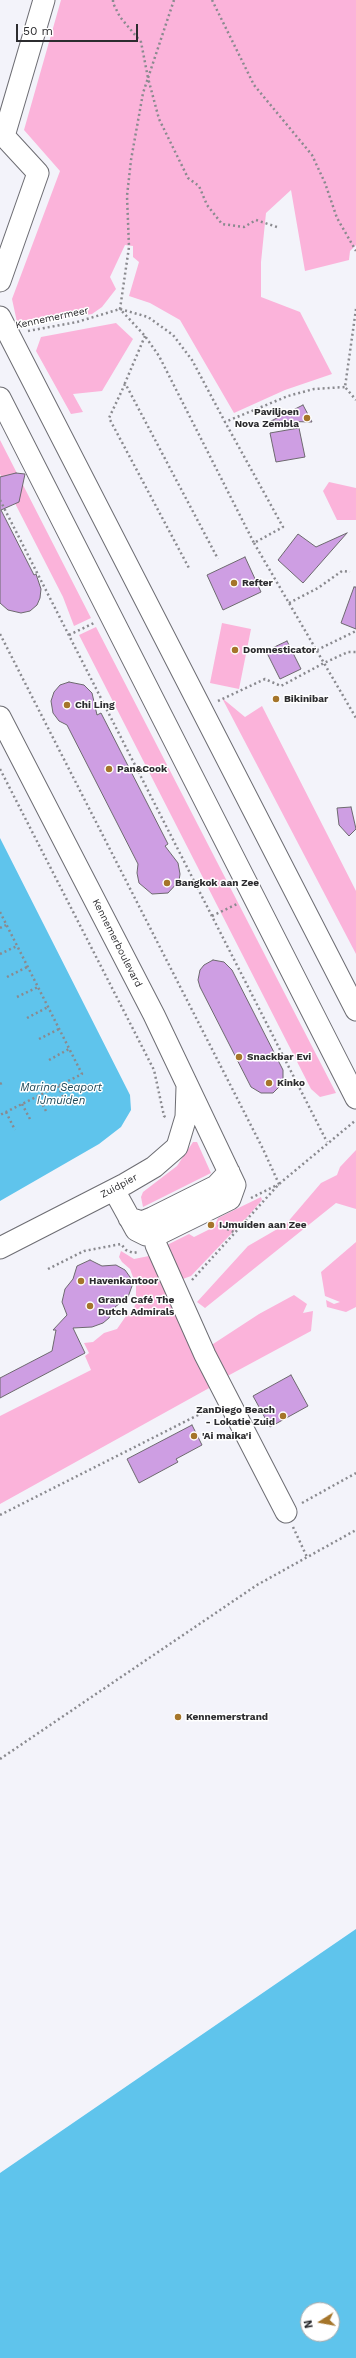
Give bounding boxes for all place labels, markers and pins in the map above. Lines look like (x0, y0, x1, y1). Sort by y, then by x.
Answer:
place label: Paviljoen Nova Zembla (235, 406, 299, 430)
marker: Paviljoen Nova Zembla (302, 413, 312, 423)
place label: Refter (242, 577, 273, 589)
marker: Refter (229, 578, 239, 588)
place label: Domnesticator (243, 644, 316, 656)
marker: Domnesticator (230, 645, 240, 655)
place label: Bikinibar (284, 693, 328, 705)
marker: Bikinibar (271, 694, 281, 704)
place label: Chi Ling (75, 699, 115, 711)
marker: Chi Ling (62, 700, 72, 710)
place label: Pan&Cook (117, 763, 167, 775)
marker: Pan&Cook (104, 764, 114, 774)
place label: Bangkok aan Zee (175, 877, 259, 889)
marker: Bangkok aan Zee (162, 878, 172, 888)
place label: Snackbar Evi (247, 1051, 311, 1063)
marker: Snackbar Evi (234, 1052, 244, 1062)
place label: Kinko (277, 1077, 305, 1089)
marker: Kinko (264, 1078, 274, 1088)
place label: IJmuiden aan Zee (219, 1219, 307, 1231)
marker: IJmuiden aan Zee (206, 1220, 216, 1230)
place label: Havenkantoor (89, 1275, 158, 1287)
marker: Havenkantoor (76, 1276, 86, 1286)
place label: Grand Café The Dutch Admirals (98, 1294, 174, 1318)
marker: Grand Café The Dutch Admirals (85, 1301, 95, 1311)
place label: ZanDiego Beach - Lokatie Zuid (196, 1404, 275, 1428)
marker: ZanDiego Beach - Lokatie Zuid (278, 1411, 288, 1421)
place label: 'Ai maika'i (202, 1430, 251, 1442)
marker: 'Ai maika'i (189, 1431, 199, 1441)
place label: Kennemerstrand (186, 1711, 268, 1723)
marker: Kennemerstrand (173, 1712, 183, 1722)

